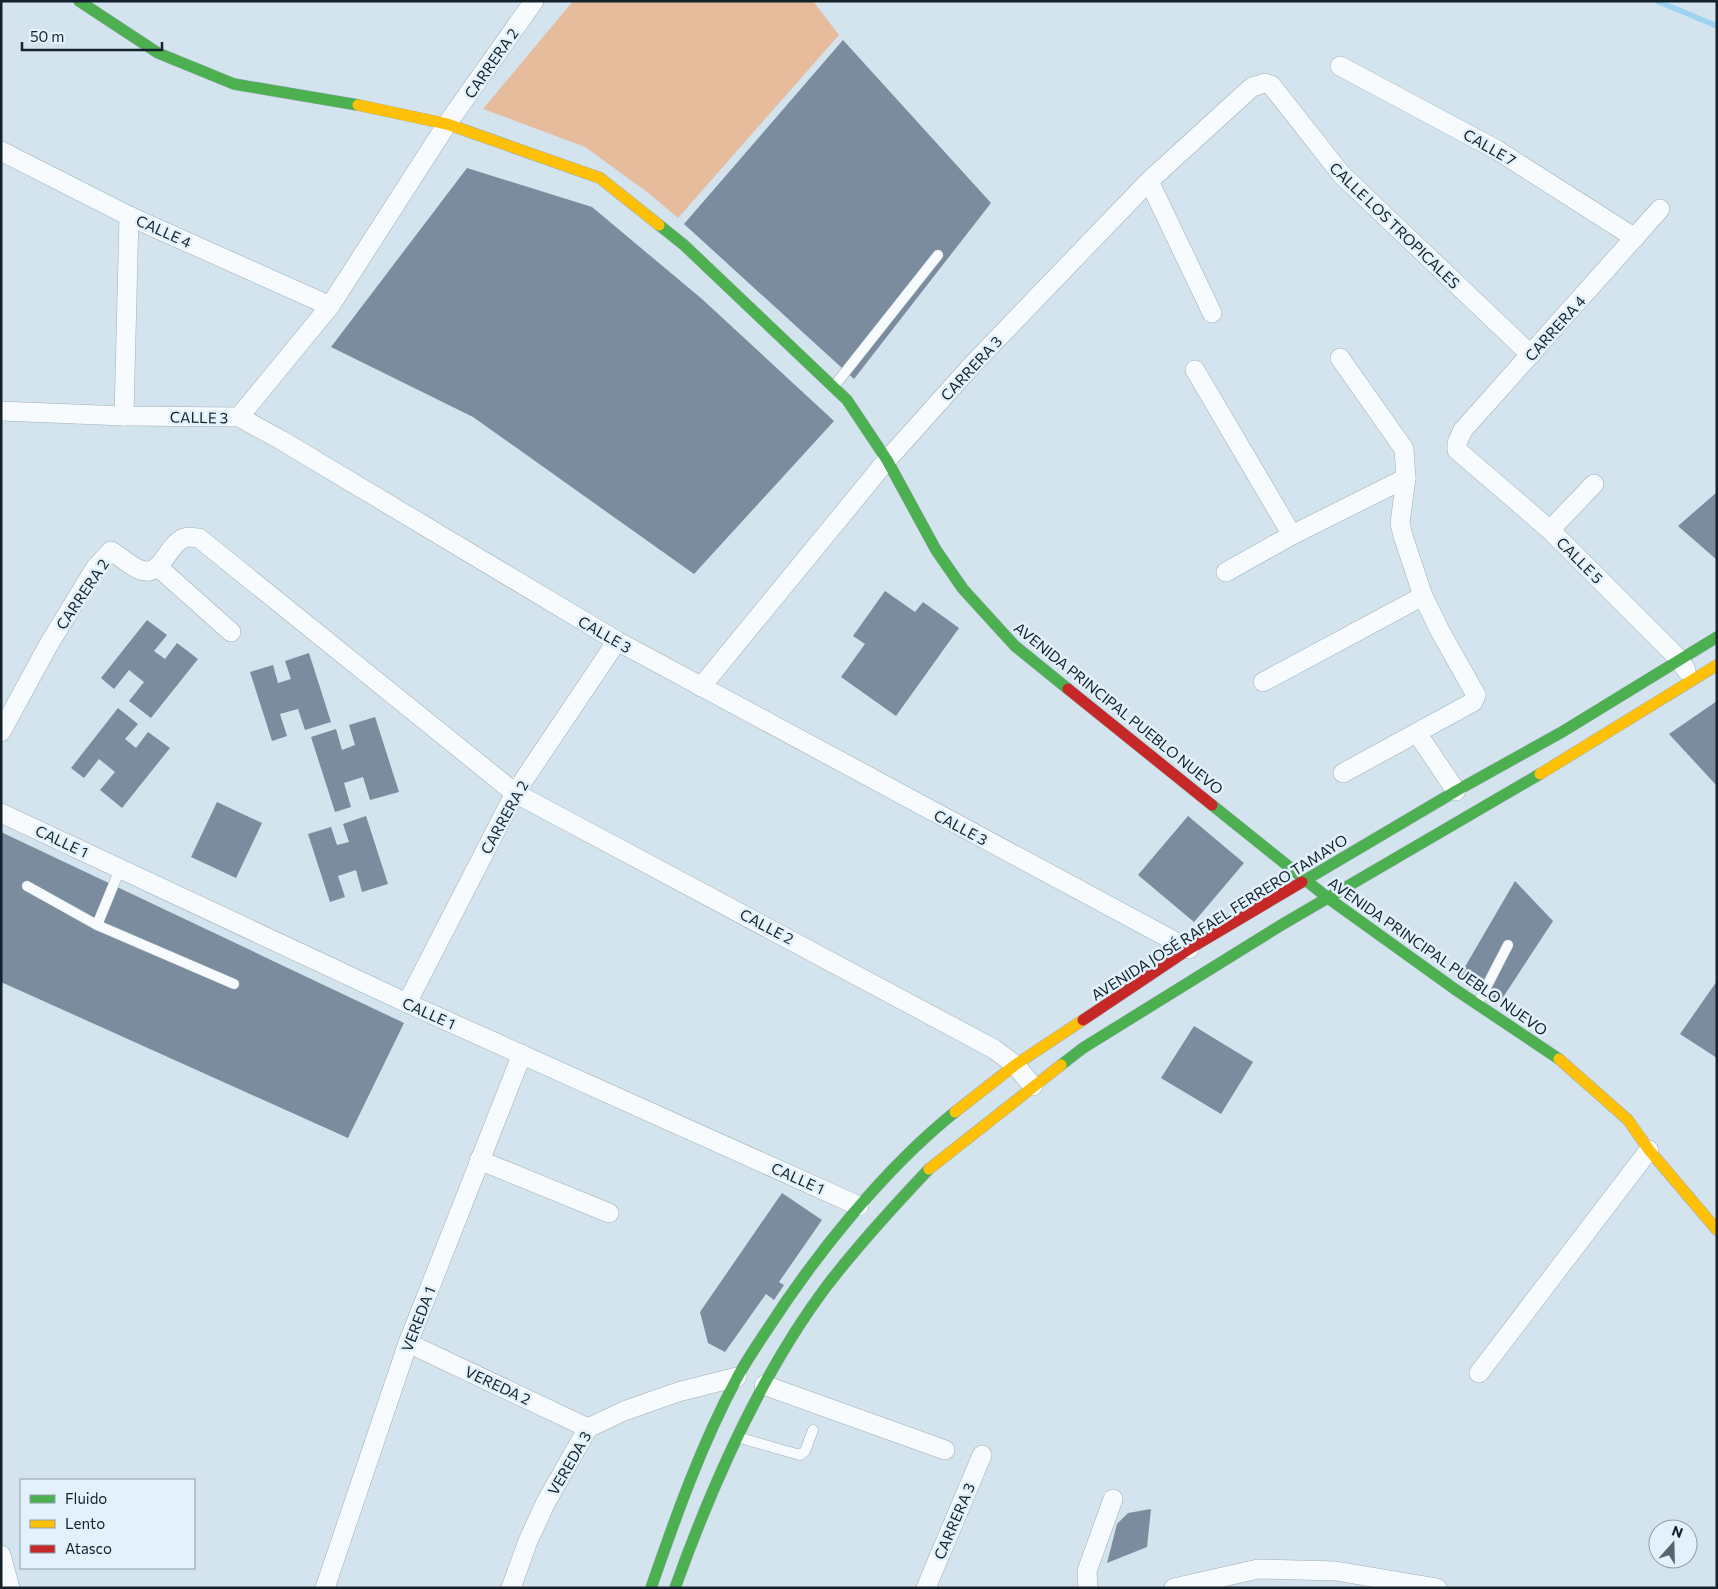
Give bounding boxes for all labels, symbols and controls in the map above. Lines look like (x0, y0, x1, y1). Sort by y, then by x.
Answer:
scale bar (22, 20, 162, 52)
street label: CARRERA 2 (460, 25, 522, 101)
text: 50 m (30, 27, 64, 45)
street label: CALLE 7 (1461, 125, 1519, 169)
street label: CALLE LOS TROPICALES (1326, 158, 1464, 292)
street label: CALLE 4 (134, 211, 194, 251)
street label: CARRERA 4 (1521, 292, 1589, 364)
street label: CARRERA 3 (937, 332, 1005, 404)
street label: CALLE 3 (170, 407, 228, 427)
street label: CALLE 5 (1553, 533, 1607, 587)
street label: CARRERA 2 (52, 555, 112, 633)
street label: CALLE 3 (575, 612, 635, 656)
street label: AVENIDA PRINCIPAL PUEBLO NUEVO (1011, 618, 1227, 798)
street label: CARRERA 2 (476, 777, 532, 857)
street label: CALLE 3 (931, 805, 991, 849)
street label: CALLE 1 (33, 821, 91, 861)
street label: AVENIDA JOSÉ RAFAEL FERRERO TAMAYO (1087, 829, 1351, 1004)
street label: AVENIDA PRINCIPAL PUEBLO NUEVO (1325, 873, 1551, 1039)
street label: CALLE 2 (737, 904, 797, 948)
street label: CALLE 1 (400, 993, 458, 1033)
street label: CALLE 1 (769, 1158, 827, 1198)
street label: VEREDA 1 (397, 1284, 439, 1354)
street label: VEREDA 2 (462, 1362, 534, 1408)
street label: VEREDA 3 (544, 1428, 594, 1498)
legend (20, 1479, 195, 1569)
street label: CARRERA 3 (930, 1480, 978, 1562)
text: Fluido (65, 1489, 107, 1507)
text: Lento (65, 1514, 105, 1532)
north arrow (1648, 1519, 1698, 1569)
text: N (1670, 1522, 1685, 1541)
text: Atasco (65, 1539, 112, 1557)

